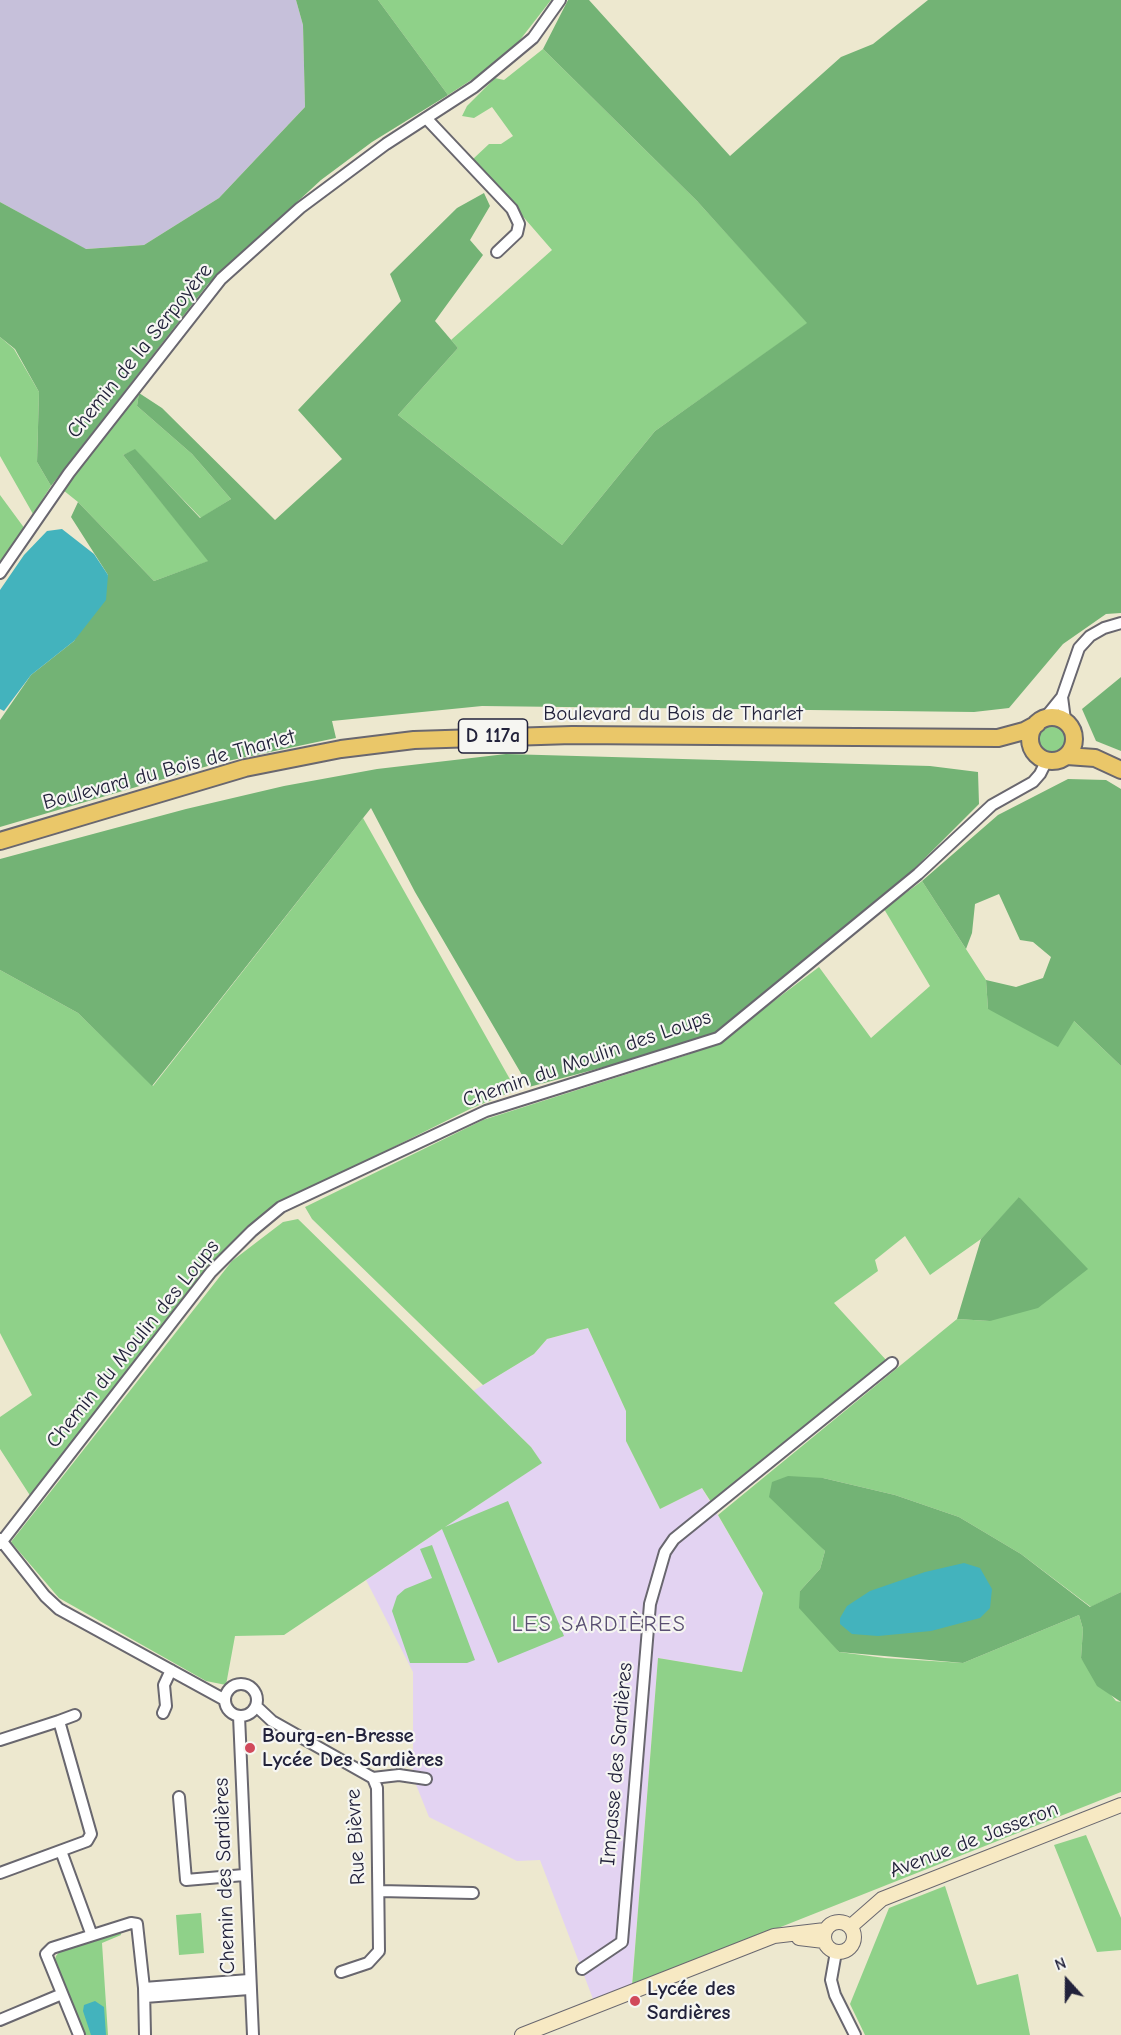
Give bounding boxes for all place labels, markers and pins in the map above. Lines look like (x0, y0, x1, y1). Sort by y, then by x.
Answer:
place label: Bourg-en-Bresse Lycée Des Sardières (262, 1723, 443, 1773)
marker: Bourg-en-Bresse Lycée Des Sardières (243, 1741, 257, 1755)
place label: Lycée des Sardières (647, 1976, 735, 2026)
marker: Lycée des Sardières (628, 1994, 642, 2008)

